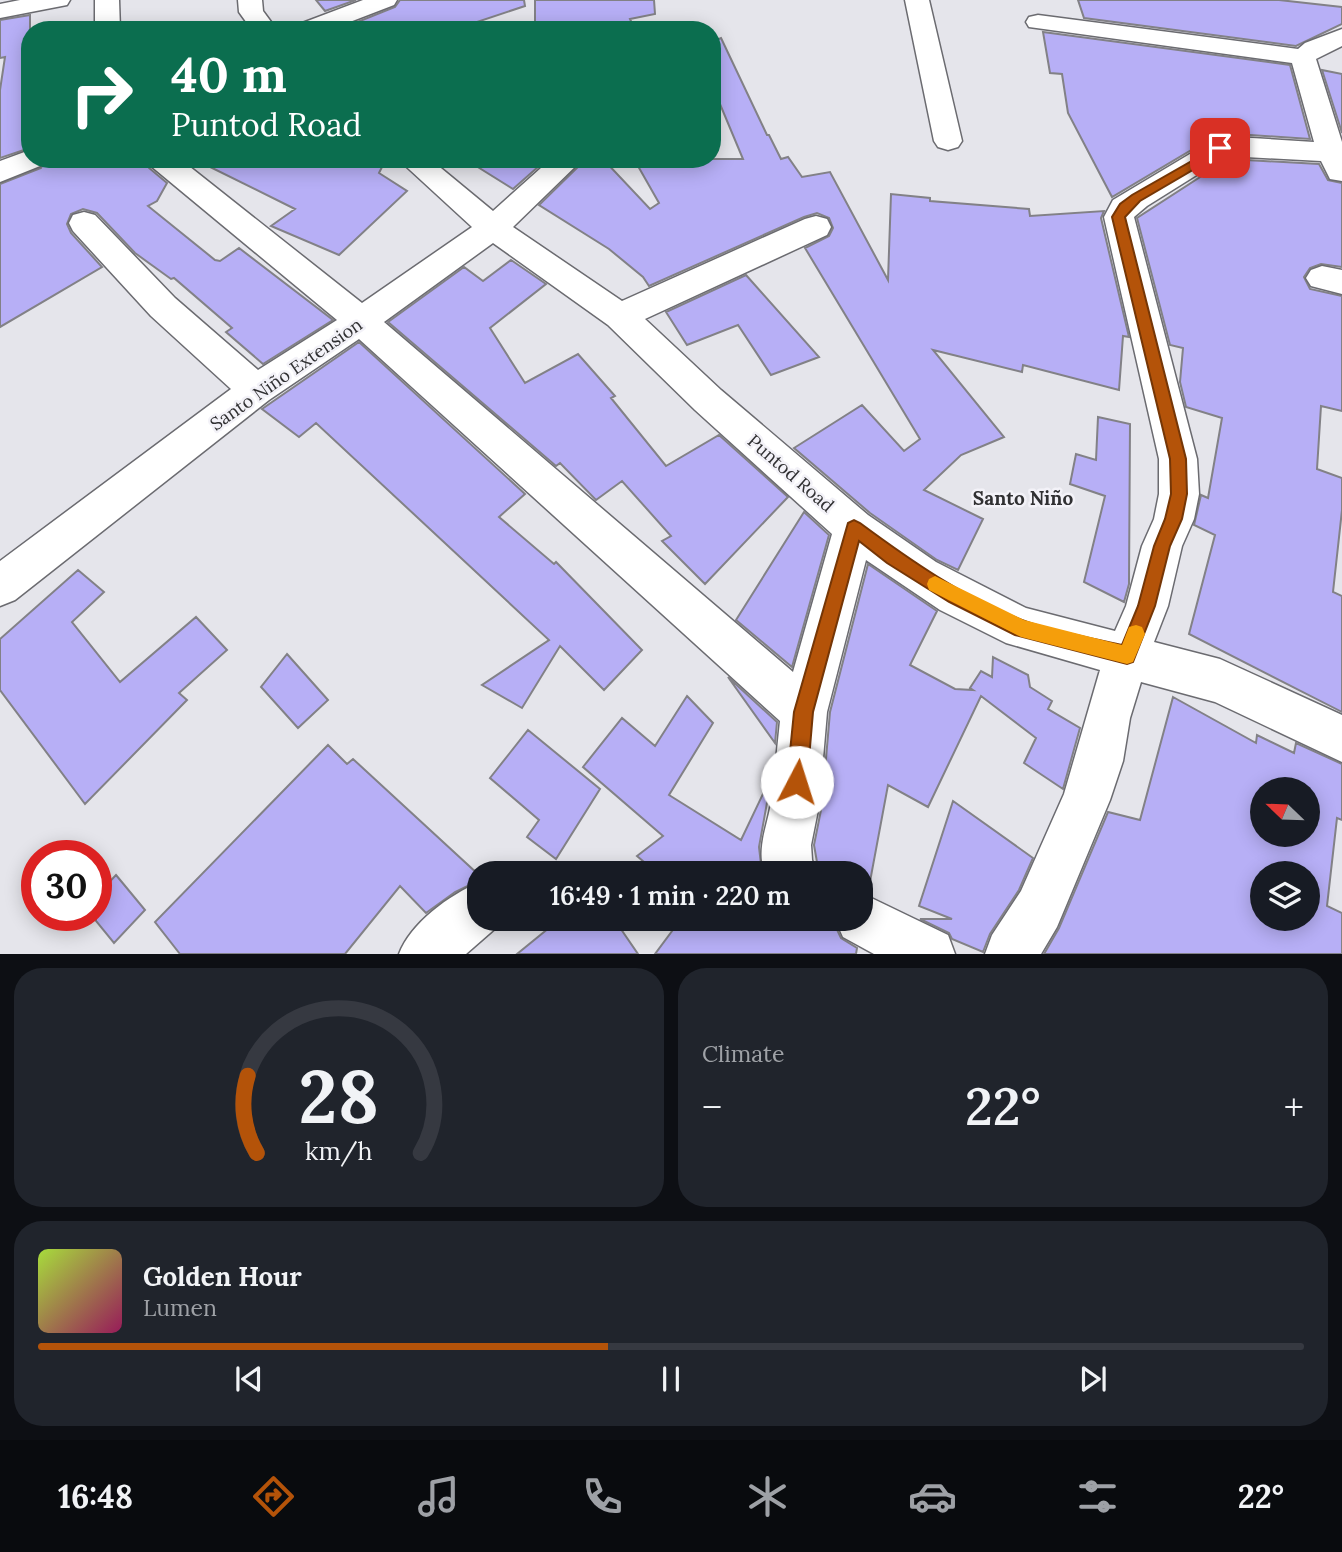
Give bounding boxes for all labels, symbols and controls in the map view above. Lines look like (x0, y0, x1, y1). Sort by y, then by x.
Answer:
text: 40 m (171, 43, 287, 105)
icon: right (56, 49, 147, 140)
text: Puntod Road (171, 104, 362, 145)
pin (1190, 118, 1250, 178)
icon: arrive (1201, 129, 1239, 167)
street label: Santo Niño Extension (205, 313, 367, 435)
street label: Puntod Road (743, 429, 839, 517)
district label: Santo Niño (973, 486, 1073, 510)
position arrow (760, 745, 834, 819)
north arrow (1250, 777, 1320, 847)
map controls (1250, 777, 1320, 931)
speed limit sign: 30 (21, 840, 112, 931)
button: layers (1250, 861, 1320, 931)
text: 16:49 · 1 min · 220 m (550, 879, 790, 912)
text: Climate (702, 1039, 784, 1068)
text: 28 (299, 1051, 379, 1144)
text: 22° (965, 1073, 1041, 1139)
text: − (702, 1083, 722, 1131)
text: + (1284, 1083, 1304, 1131)
text: km/h (305, 1135, 373, 1167)
text: Golden Hour (143, 1260, 302, 1293)
text: Lumen (143, 1293, 217, 1322)
icon: previous (230, 1360, 268, 1398)
icon: pause (652, 1360, 690, 1398)
icon: next (1074, 1360, 1112, 1398)
icon: directions (249, 1472, 298, 1521)
icon: music (414, 1472, 463, 1521)
icon: phone (578, 1472, 627, 1521)
icon: climate (743, 1472, 792, 1521)
icon: car (908, 1472, 957, 1521)
icon: filters (1073, 1472, 1122, 1521)
text: 16:48 (58, 1476, 133, 1517)
text: 22° (1238, 1476, 1284, 1517)

